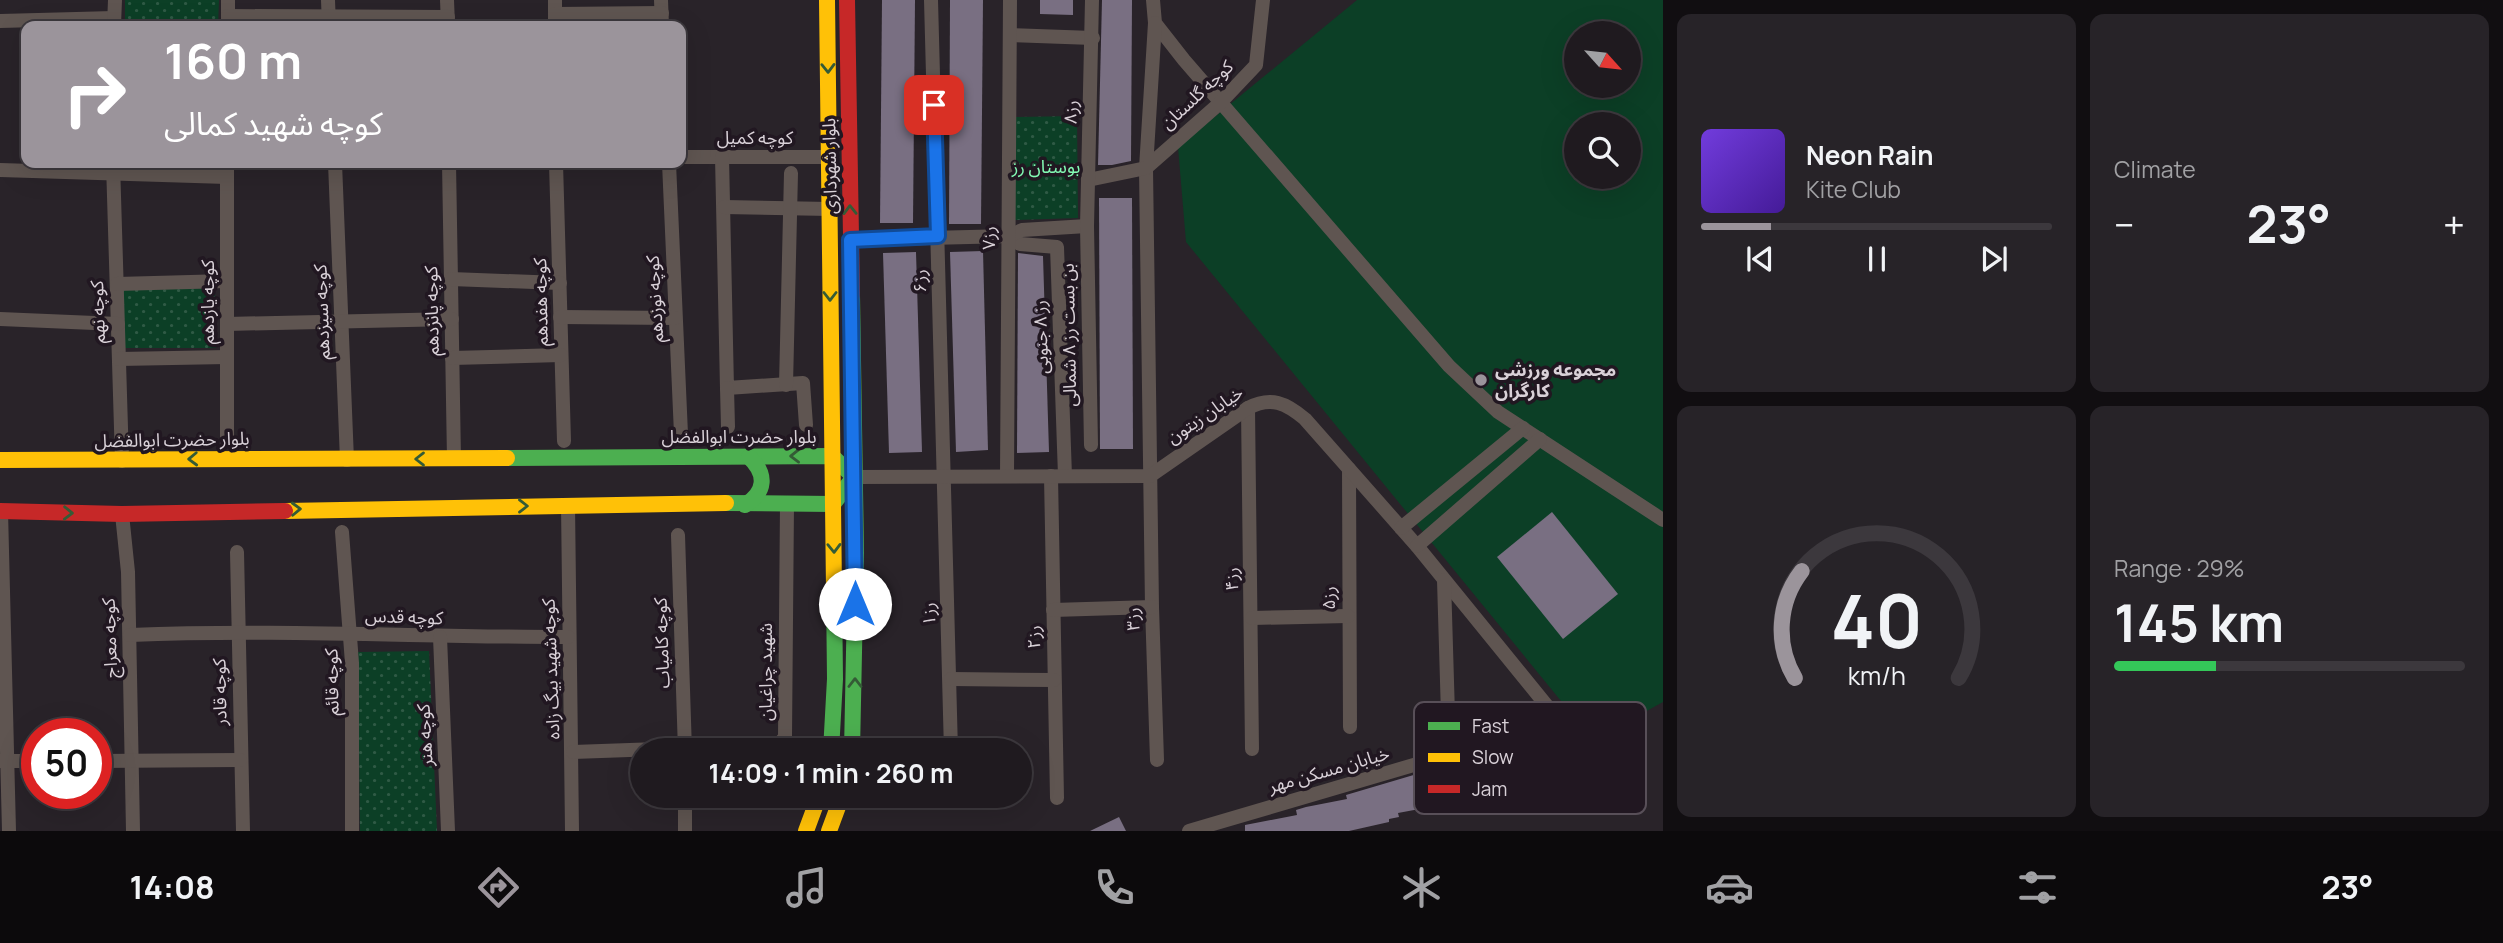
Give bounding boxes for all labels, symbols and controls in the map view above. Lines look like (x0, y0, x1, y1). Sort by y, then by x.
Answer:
north arrow (1564, 21, 1642, 98)
map controls (1564, 21, 1641, 189)
text: 160 m (164, 27, 302, 94)
icon: right (49, 49, 140, 140)
street label: کوچه گلستان (1155, 54, 1238, 134)
one-way arrow (820, 63, 836, 74)
pin (904, 75, 964, 135)
icon: arrive (915, 86, 953, 124)
street label: رز۸ (1058, 100, 1082, 124)
text: کوچه شهید کمالی (164, 101, 383, 145)
button: search (1564, 112, 1641, 189)
street label: بلوار شهرداری (816, 118, 842, 214)
street label: کوچه کمیل (717, 125, 794, 149)
text: Neon Rain (1806, 137, 1934, 173)
text: Climate (2114, 153, 2196, 185)
park label: بوستان رز (1011, 154, 1080, 178)
text: Kite Club (1806, 173, 1901, 205)
text: 23° (2247, 188, 2331, 259)
text: − (2114, 198, 2135, 250)
text: + (2443, 198, 2465, 250)
one-way arrow (842, 204, 858, 215)
street label: رز۷ (976, 226, 1000, 250)
icon: previous (1741, 240, 1779, 278)
icon: pause (1858, 240, 1896, 278)
icon: next (1975, 240, 2013, 278)
street label: کوچه نوزدهم (640, 254, 670, 343)
street label: کوچه هفدهم (527, 257, 555, 346)
street label: کوچه یازدهم (195, 259, 221, 344)
street label: کوچه سیزدهم (307, 263, 337, 360)
street label: بن بست رز ۸ شمالی (1055, 263, 1081, 407)
street label: کوچه پانزدهم (418, 265, 446, 356)
street label: رز۶ (907, 269, 931, 293)
street label: کوچه نهم (84, 280, 112, 344)
one-way arrow (822, 291, 838, 301)
street label: رز ۸ جنوبی (1027, 300, 1053, 374)
place label: مجموعه ورزشی کارگران (1495, 357, 1616, 402)
marker: مجموعه ورزشی کارگران (1473, 372, 1489, 388)
street label: خیابان زیتون (1161, 380, 1247, 449)
street label: بلوار حضرت ابوالفضل (661, 424, 817, 448)
street label: بلوار حضرت ابوالفضل (94, 426, 250, 452)
one-way arrow (789, 448, 799, 464)
one-way arrow (187, 451, 198, 466)
one-way arrow (414, 451, 425, 467)
one-way arrow (518, 498, 529, 514)
one-way arrow (290, 502, 301, 517)
one-way arrow (63, 505, 74, 521)
one-way arrow (826, 542, 841, 553)
text: Range · 29% (2114, 552, 2245, 584)
position arrow (818, 567, 892, 641)
street label: رز۴ (1219, 567, 1243, 591)
text: 40 (1830, 570, 1923, 670)
street label: رز۵ (1316, 586, 1340, 610)
text: 145 km (2114, 587, 2284, 658)
street label: کوچه معراج (96, 597, 124, 679)
street label: کوچه کامیاب (647, 597, 675, 689)
street label: کوچه شهید بیگ زاده (536, 598, 565, 740)
street label: رز۱ (916, 602, 940, 626)
street label: کوچه قدس (365, 603, 444, 629)
street label: رز۳ (1120, 607, 1144, 631)
street label: شهید چراغیان (753, 623, 777, 721)
street label: رز۲ (1021, 625, 1045, 649)
street label: کوچه قائم (318, 648, 346, 716)
text: km/h (1847, 657, 1906, 692)
street label: کوچه قادر (206, 658, 232, 727)
one-way arrow (847, 677, 863, 687)
legend (1414, 702, 1646, 814)
street label: کوچه هنر (410, 703, 438, 768)
text: Fast (1472, 713, 1509, 739)
speed limit sign: 50 (21, 718, 112, 809)
street label: خیابان مسکن مهر (1264, 740, 1392, 798)
text: Slow (1472, 744, 1514, 770)
text: 14:09 · 1 min · 260 m (709, 755, 953, 791)
text: Jam (1472, 776, 1507, 802)
icon: directions (474, 863, 523, 912)
icon: music (782, 863, 831, 912)
icon: phone (1090, 863, 1139, 912)
icon: climate (1397, 863, 1446, 912)
icon: car (1705, 863, 1754, 912)
icon: filters (2013, 863, 2062, 912)
text: 14:08 (129, 865, 215, 909)
text: 23° (2321, 865, 2373, 909)

